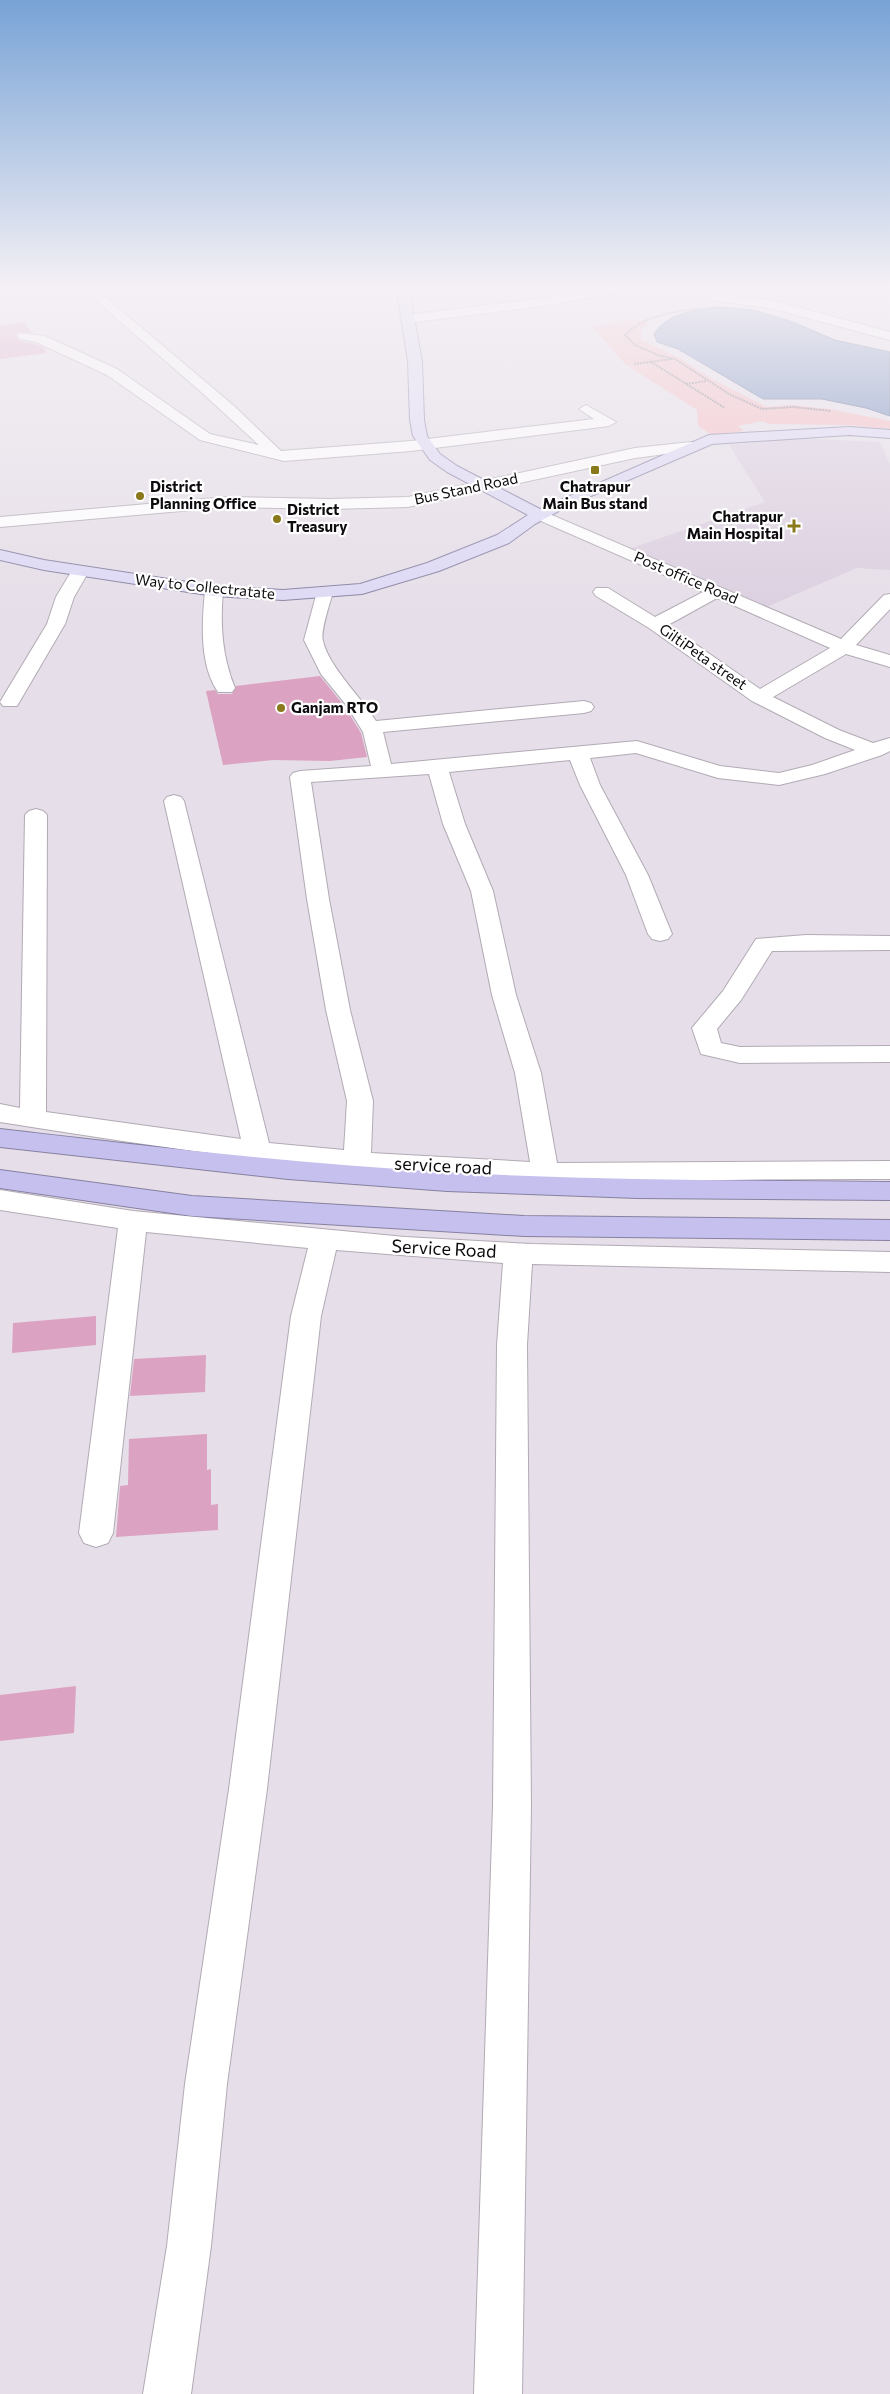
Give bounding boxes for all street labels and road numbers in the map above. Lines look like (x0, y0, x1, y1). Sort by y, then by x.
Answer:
street label: Bus Stand Road (412, 468, 519, 508)
street label: Post office Road (632, 547, 741, 607)
street label: Way to Collectratate (134, 570, 276, 602)
street label: GiltiPeta street (656, 619, 751, 693)
street label: service road (394, 1151, 493, 1179)
street label: Service Road (391, 1234, 497, 1262)

